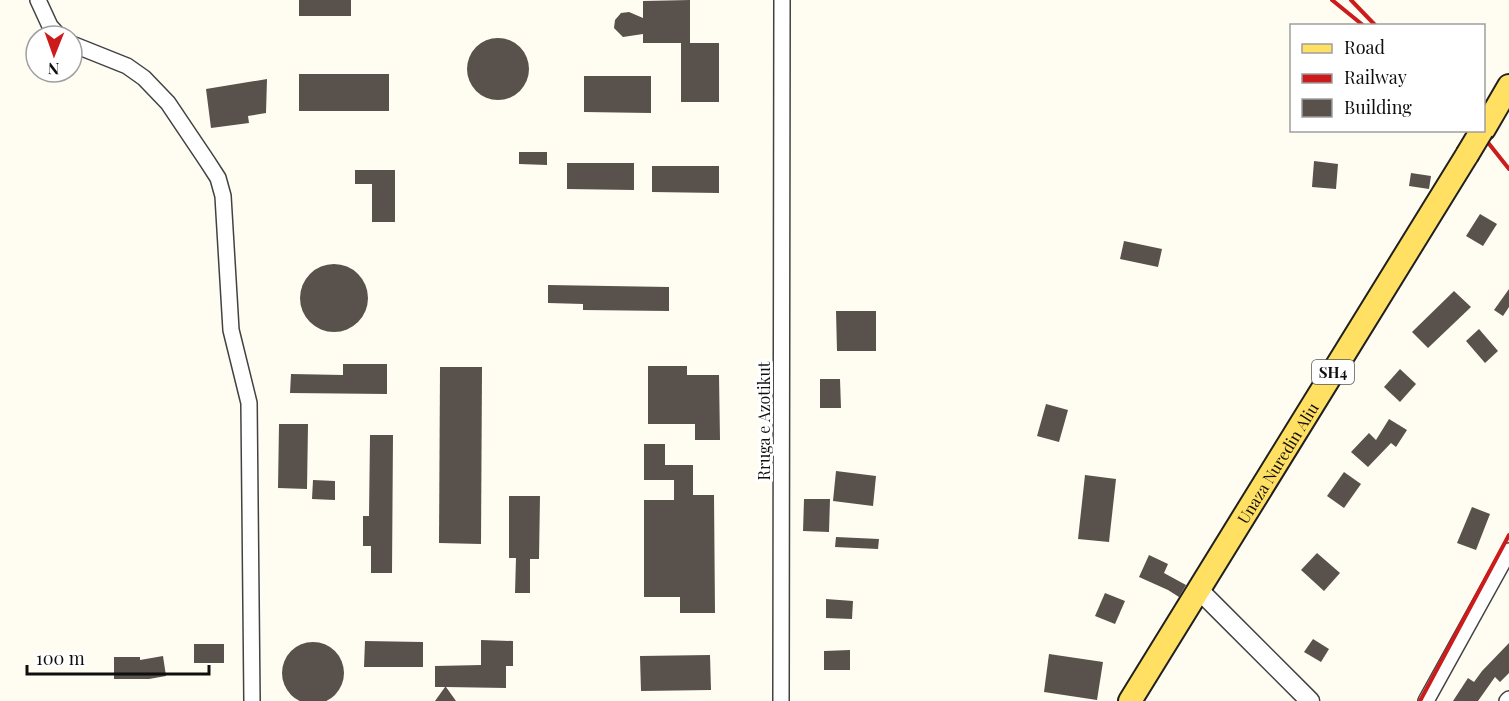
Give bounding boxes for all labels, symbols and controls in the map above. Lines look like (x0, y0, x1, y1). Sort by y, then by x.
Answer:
north arrow (24, 24, 84, 84)
legend (1290, 24, 1485, 132)
text: Road (1344, 35, 1385, 59)
text: N (47, 59, 60, 80)
text: Railway (1344, 65, 1407, 89)
text: Building (1344, 95, 1412, 119)
road number: SH4 (1312, 360, 1354, 384)
street label: Rruga e Azotikut (753, 361, 774, 480)
street label: Unaza Nuredin Aliu (1232, 398, 1322, 527)
scale bar (27, 638, 208, 676)
text: 100 m (36, 646, 85, 670)

